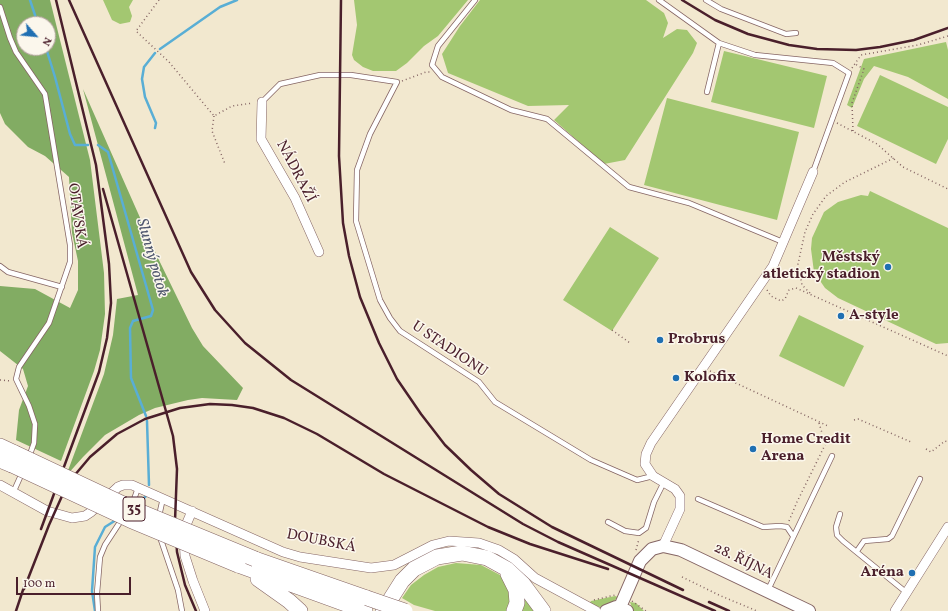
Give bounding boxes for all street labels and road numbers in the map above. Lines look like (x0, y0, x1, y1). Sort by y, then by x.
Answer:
street label: NÁDRAŽÍ (271, 138, 319, 206)
street label: OTAVSKÁ (63, 182, 89, 250)
street label: U STADIONU (408, 318, 490, 382)
road number: 35 (123, 497, 145, 521)
street label: DOUBSKÁ (285, 526, 357, 558)
street label: 28. ŘÍJNA (710, 540, 776, 584)

